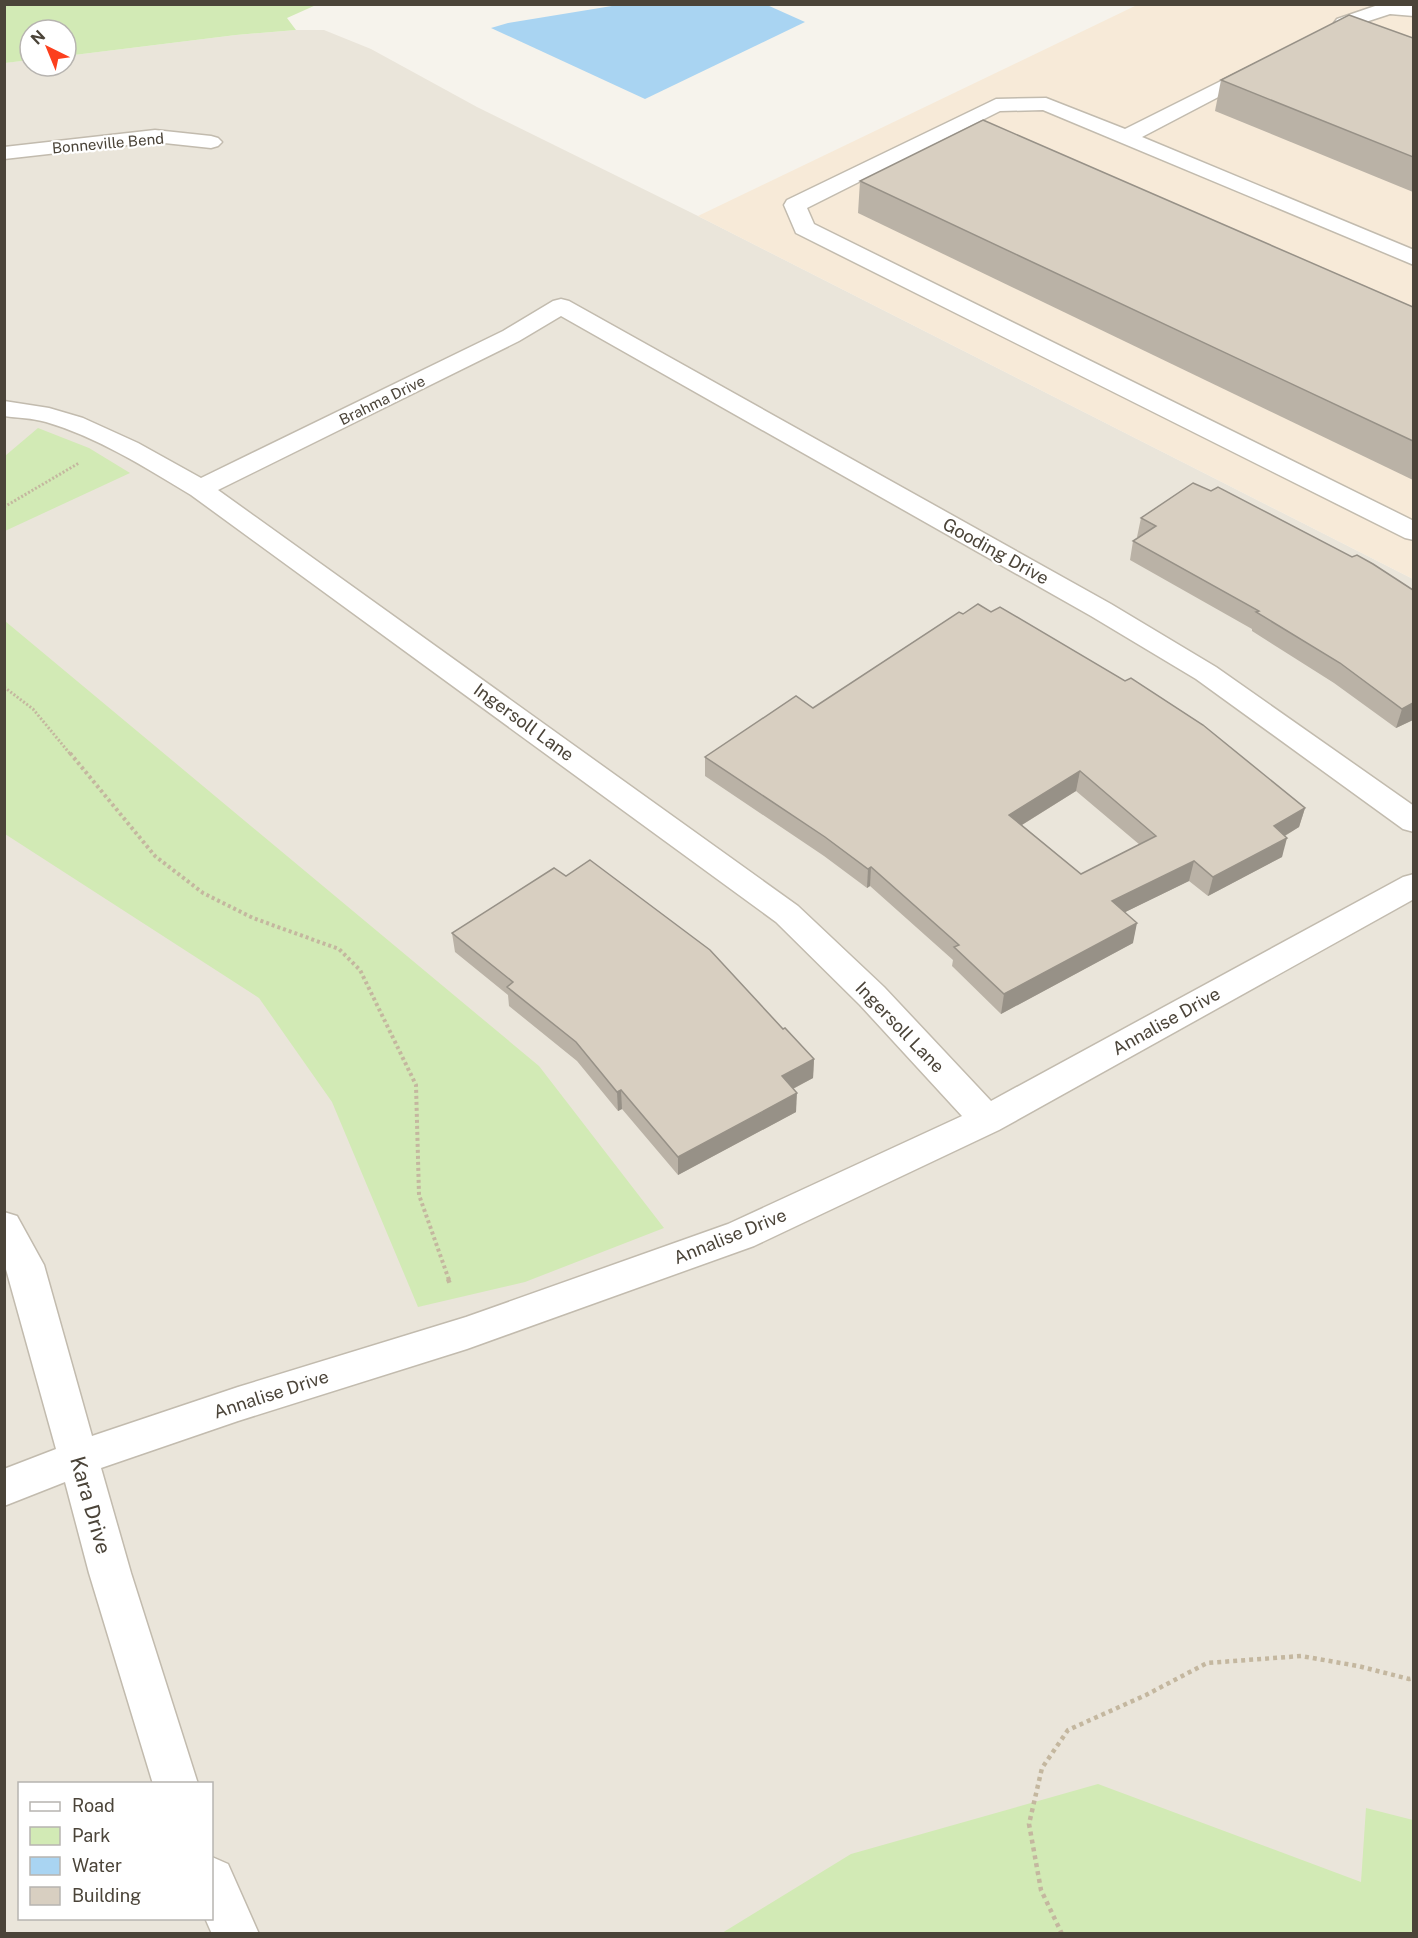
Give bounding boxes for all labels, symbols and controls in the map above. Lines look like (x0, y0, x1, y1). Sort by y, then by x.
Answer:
north arrow (18, 18, 78, 78)
text: N (27, 26, 49, 49)
street label: Bonneville Bend (51, 130, 165, 156)
street label: Brahma Drive (336, 372, 428, 428)
street label: Gooding Drive (939, 513, 1053, 589)
street label: Ingersoll Lane (470, 679, 578, 765)
street label: Ingersoll Lane (851, 977, 949, 1077)
street label: Annalise Drive (1108, 983, 1224, 1059)
street label: Annalise Drive (670, 1204, 790, 1268)
street label: Annalise Drive (211, 1365, 331, 1423)
street label: Kara Drive (65, 1453, 117, 1557)
legend (18, 1782, 213, 1920)
text: Road (72, 1795, 115, 1816)
text: Park (72, 1825, 110, 1846)
text: Water (72, 1855, 122, 1876)
text: Building (72, 1885, 141, 1906)

